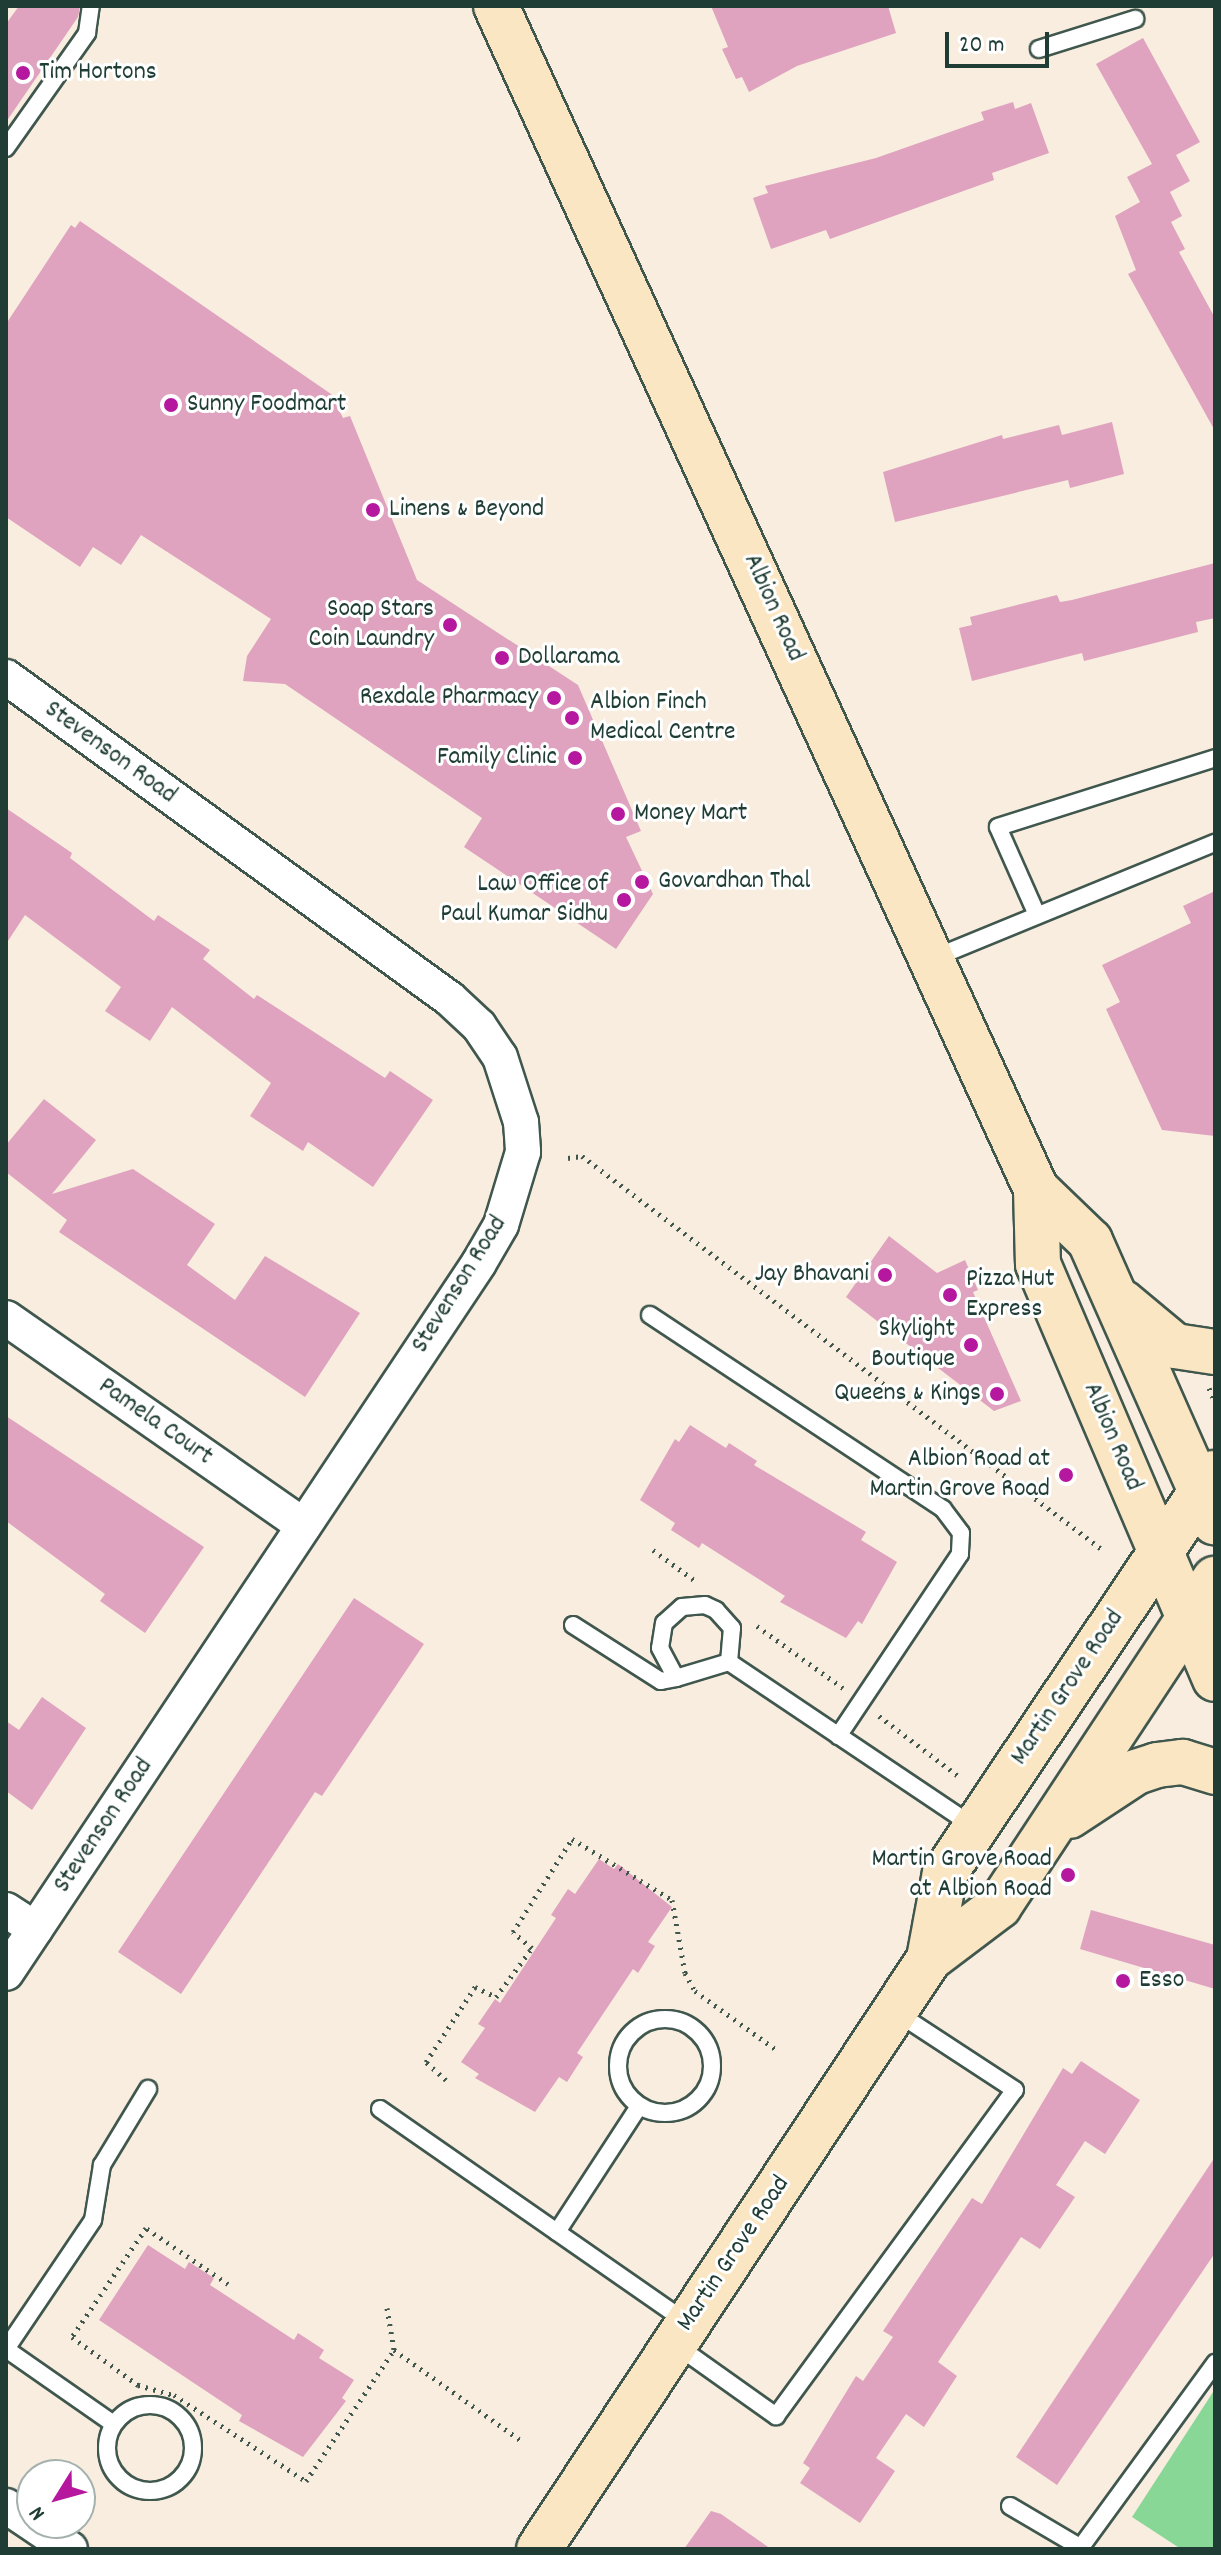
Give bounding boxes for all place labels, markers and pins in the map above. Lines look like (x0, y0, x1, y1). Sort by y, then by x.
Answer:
place label: Tim Hortons (39, 57, 157, 89)
marker: Tim Hortons (14, 64, 32, 82)
place label: Sunny Foodmart (187, 389, 346, 421)
marker: Sunny Foodmart (162, 396, 180, 414)
place label: Linens & Beyond (389, 494, 544, 526)
marker: Linens & Beyond (364, 501, 382, 519)
place label: Soap Stars Coin Laundry (308, 594, 434, 656)
marker: Soap Stars Coin Laundry (441, 616, 459, 634)
place label: Dollarama (518, 642, 619, 674)
marker: Dollarama (493, 649, 511, 667)
place label: Rexdale Pharmacy (360, 682, 538, 714)
place label: Albion Finch Medical Centre (590, 687, 735, 748)
marker: Rexdale Pharmacy (545, 689, 563, 707)
marker: Albion Finch Medical Centre (561, 707, 583, 729)
place label: Family Clinic (437, 742, 557, 774)
marker: Family Clinic (564, 747, 586, 769)
place label: Money Mart (634, 798, 747, 830)
marker: Money Mart (609, 805, 627, 823)
place label: Govardhan Thal (658, 866, 810, 898)
place label: Law Office of Paul Kumar Sidhu (440, 869, 608, 930)
marker: Govardhan Thal (633, 873, 651, 891)
marker: Law Office of Paul Kumar Sidhu (615, 891, 633, 909)
place label: Jay Bhavani (755, 1259, 869, 1291)
place label: Pizza Hut Express (966, 1264, 1055, 1326)
marker: Jay Bhavani (876, 1266, 894, 1284)
marker: Pizza Hut Express (941, 1286, 959, 1304)
place label: Skylight Boutique (871, 1314, 955, 1376)
marker: Skylight Boutique (962, 1336, 980, 1354)
place label: Queens & Kings (834, 1378, 981, 1410)
marker: Queens & Kings (988, 1385, 1006, 1403)
place label: Albion Road at Martin Grove Road (869, 1444, 1050, 1506)
marker: Albion Road at Martin Grove Road (1057, 1466, 1075, 1484)
place label: Martin Grove Road at Albion Road (871, 1844, 1052, 1906)
marker: Martin Grove Road at Albion Road (1059, 1866, 1077, 1884)
place label: Esso (1139, 1965, 1184, 1997)
marker: Esso (1114, 1972, 1132, 1990)

